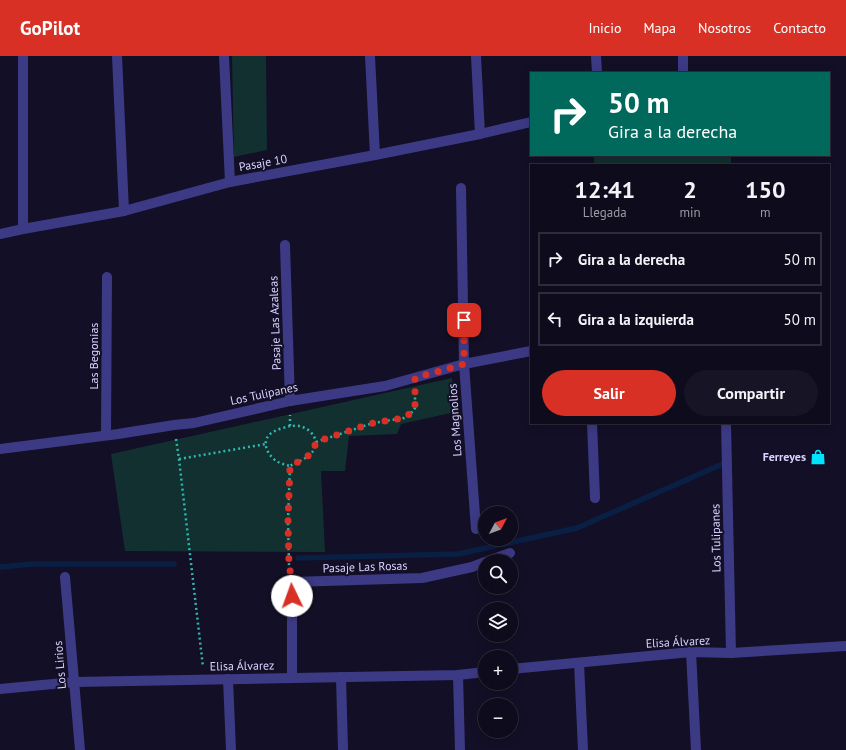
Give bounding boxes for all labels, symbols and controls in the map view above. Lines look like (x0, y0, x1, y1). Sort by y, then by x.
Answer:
text: GoPilot (20, 16, 80, 40)
text: Inicio (588, 19, 621, 37)
text: Mapa (643, 19, 676, 37)
text: Nosotros (698, 19, 751, 37)
text: Contacto (773, 19, 826, 37)
text: 50 m (608, 84, 669, 121)
icon: right (542, 88, 594, 140)
text: Gira a la derecha (608, 120, 737, 143)
street label: Pasaje 10 (238, 151, 289, 174)
text: 12:41 (574, 174, 635, 205)
text: 2 (683, 174, 697, 205)
text: 150 (745, 174, 786, 205)
text: Llegada (583, 204, 627, 221)
text: min (679, 204, 701, 221)
text: m (760, 204, 771, 221)
icon: right (544, 248, 566, 270)
text: Gira a la derecha (578, 250, 685, 269)
text: 50 m (783, 250, 816, 269)
street label: Pasaje Las Azaleas (265, 276, 284, 370)
pin (447, 303, 481, 337)
icon: left (544, 308, 566, 330)
icon: arrive (453, 309, 475, 331)
text: Gira a la izquierda (578, 310, 694, 329)
text: 50 m (783, 310, 816, 329)
street label: Las Begonias (86, 323, 101, 389)
button: Salir (542, 370, 676, 416)
button: Compartir (684, 370, 818, 416)
street label: Los Tulipanes (229, 379, 299, 408)
street label: Los Magnolios (444, 383, 465, 457)
shop icon: Ferreyes (809, 448, 827, 466)
place label: Ferreyes (763, 449, 806, 464)
street label: Los Tulipanes (707, 504, 724, 572)
north arrow (478, 506, 518, 546)
map controls (478, 506, 518, 738)
button: search (478, 554, 518, 594)
street label: Pasaje Las Rosas (322, 558, 408, 575)
position arrow (271, 575, 313, 617)
button: layers (478, 602, 518, 642)
street label: Elisa Álvarez (645, 632, 711, 651)
street label: Los Lirios (50, 640, 69, 690)
button: + (478, 650, 518, 690)
street label: Elisa Álvarez (210, 657, 274, 674)
button: − (478, 698, 518, 738)

